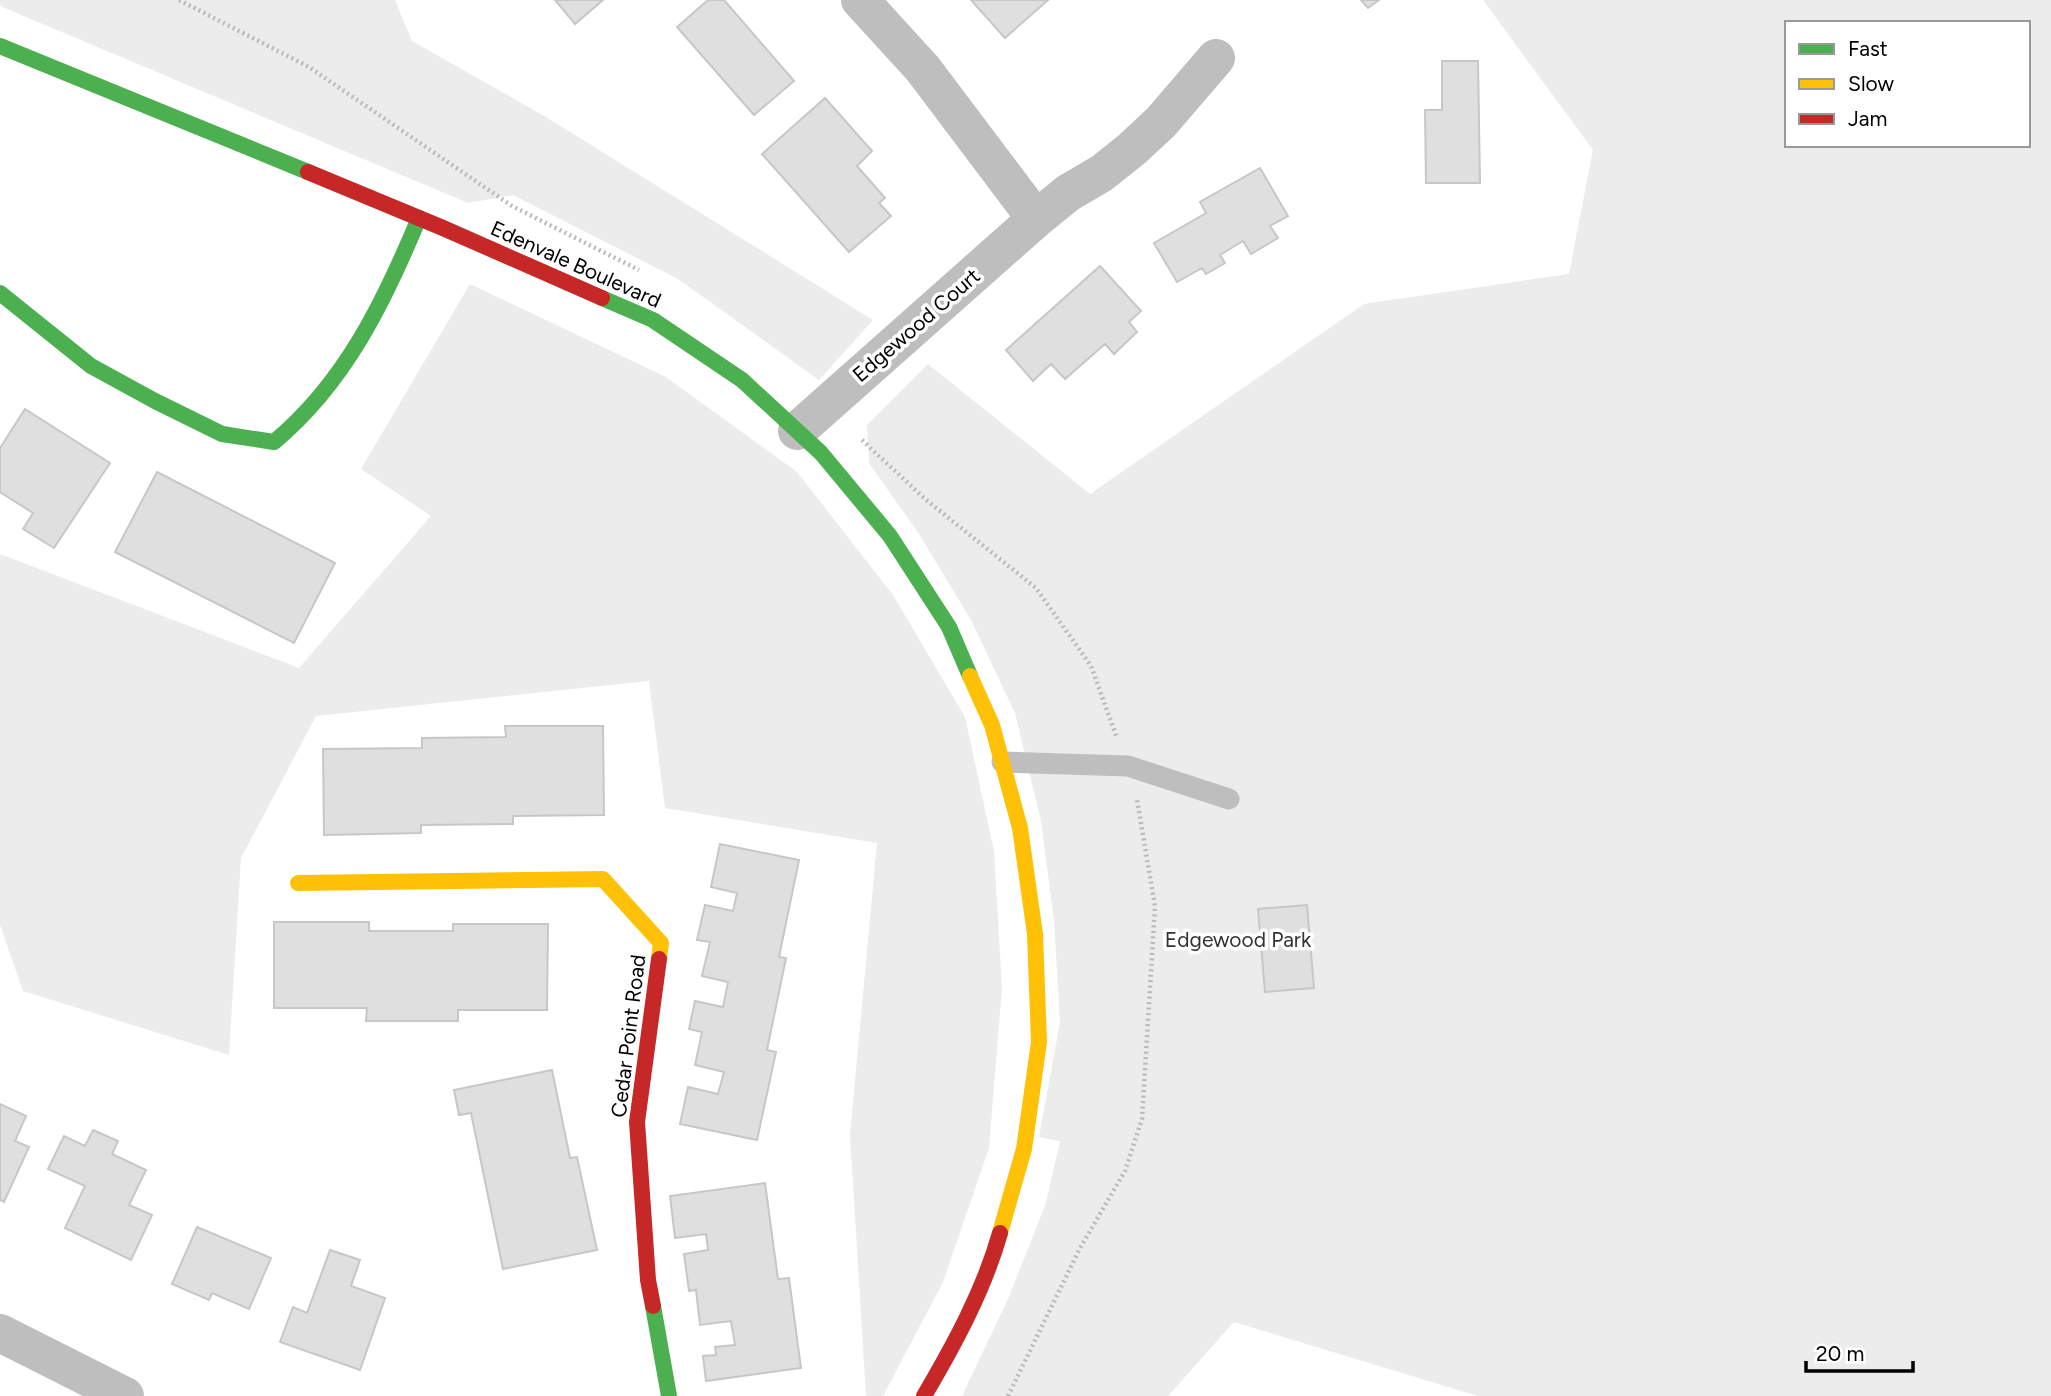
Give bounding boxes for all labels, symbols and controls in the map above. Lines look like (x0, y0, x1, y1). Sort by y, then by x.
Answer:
legend (1785, 21, 2030, 147)
text: Fast (1848, 36, 1888, 61)
text: Slow (1848, 71, 1894, 96)
text: Jam (1848, 106, 1887, 131)
street label: Edenvale Boulevard (487, 215, 665, 313)
street label: Edgewood Court (847, 263, 985, 387)
park label: Edgewood Park (1165, 927, 1312, 952)
street label: Cedar Point Road (606, 953, 650, 1119)
scale bar (1806, 1330, 1913, 1374)
text: 20 m (1816, 1341, 1864, 1366)

